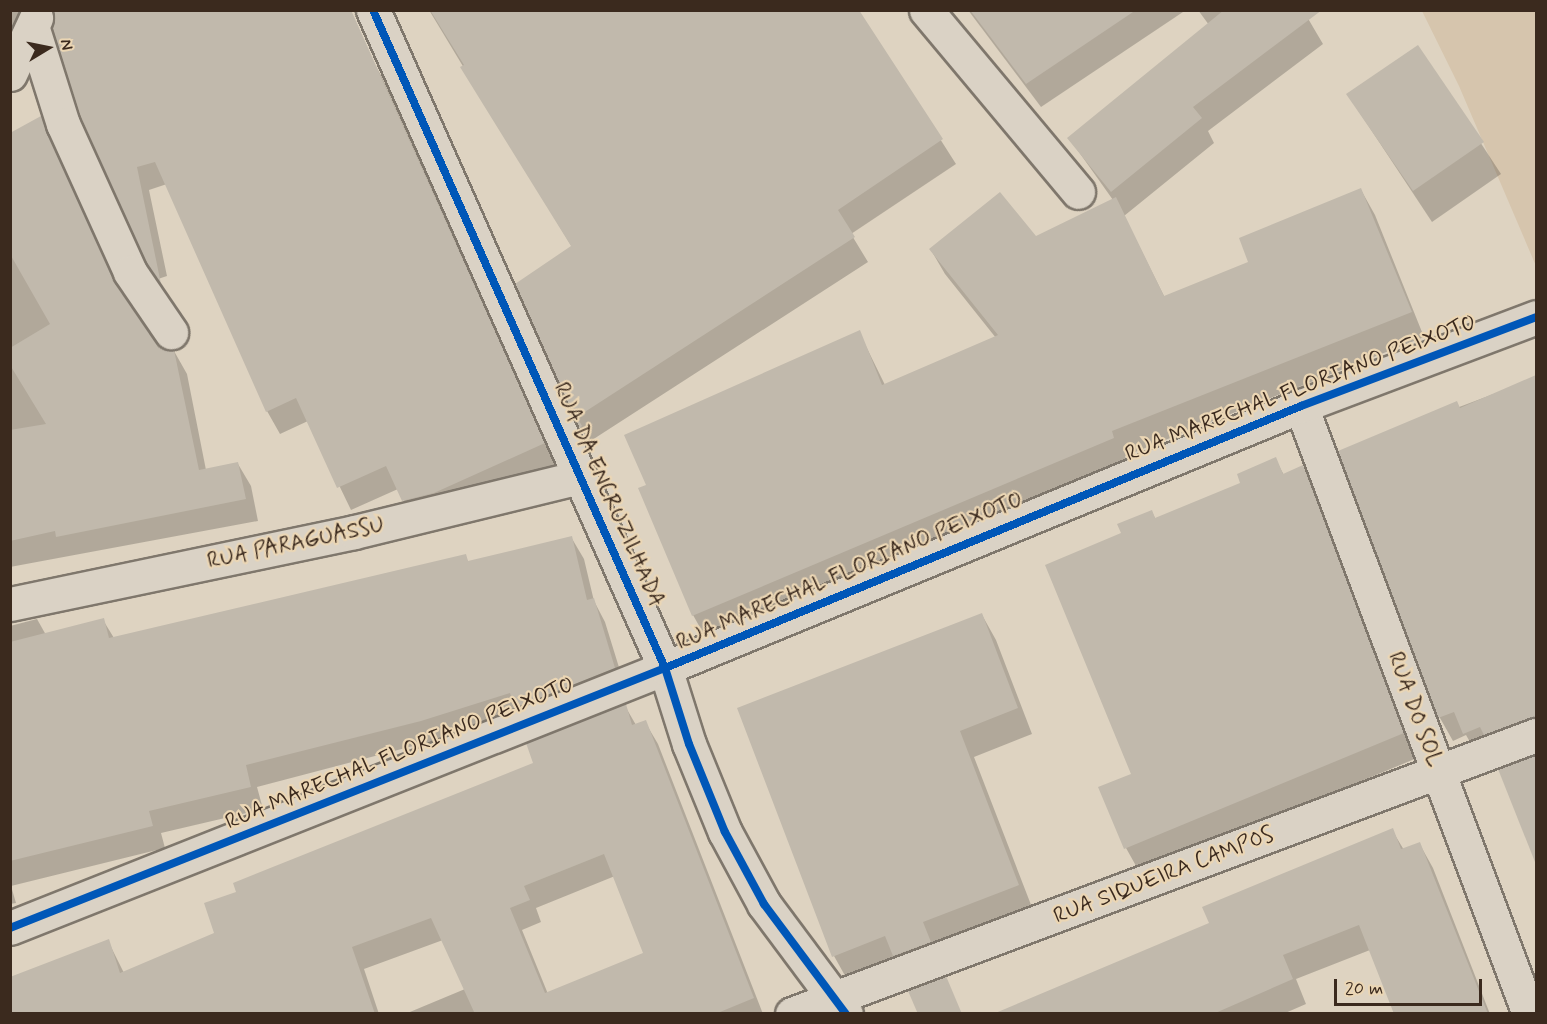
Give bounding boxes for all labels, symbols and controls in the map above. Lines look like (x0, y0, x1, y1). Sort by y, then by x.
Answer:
north arrow (18, 18, 78, 78)
text: N (55, 38, 77, 52)
street label: RUA MARECHAL FLORIANO PEIXOTO (1119, 309, 1483, 469)
street label: RUA DA ENCRUZILHADA (547, 379, 669, 611)
street label: RUA MARECHAL FLORIANO PEIXOTO (670, 486, 1030, 658)
street label: RUA PARAGUASSU (206, 512, 386, 576)
street label: RUA DO SOL (1381, 648, 1447, 772)
street label: RUA MARECHAL FLORIANO PEIXOTO (219, 671, 581, 837)
street label: RUA SIQUEIRA CAMPOS (1043, 819, 1285, 933)
scale bar (1337, 967, 1486, 1005)
text: 20 m (1345, 977, 1383, 1001)

